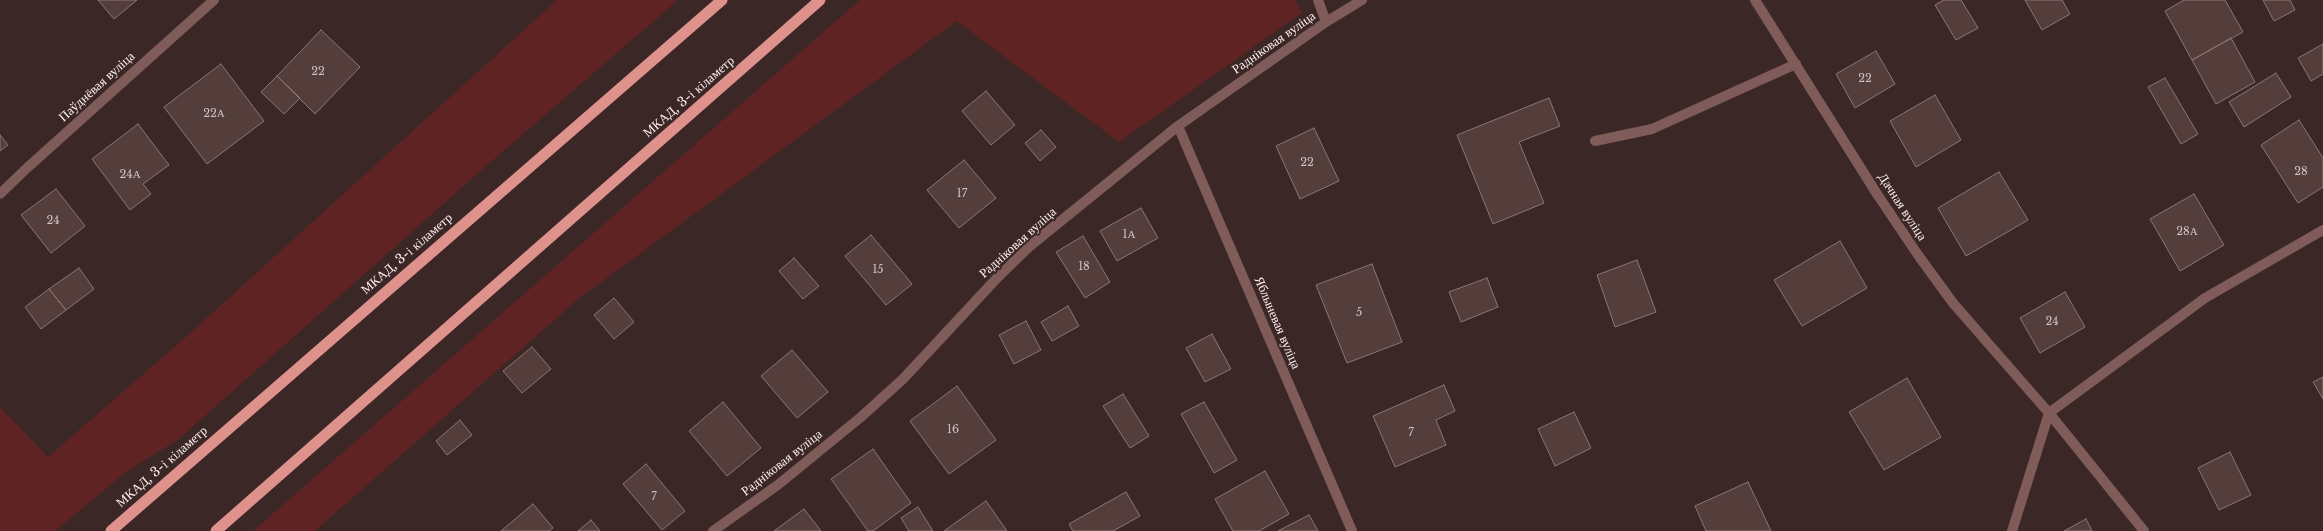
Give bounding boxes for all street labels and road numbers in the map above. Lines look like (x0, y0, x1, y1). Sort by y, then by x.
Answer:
street label: Радніковая вуліца (1229, 8, 1319, 78)
street label: Паўднёвая вуліца (56, 49, 138, 125)
street label: МКАД, 3-і кіламетр (640, 53, 738, 141)
street label: Дачная вуліца (1874, 170, 1930, 244)
street label: Радніковая вуліца (976, 204, 1060, 282)
street label: МКАД, 3-і кіламетр (358, 210, 456, 298)
street label: Яблыневая вуліца (1251, 274, 1303, 372)
street label: МКАД, 3-і кіламетр (113, 423, 211, 511)
street label: Радніковая вуліца (738, 427, 826, 499)

